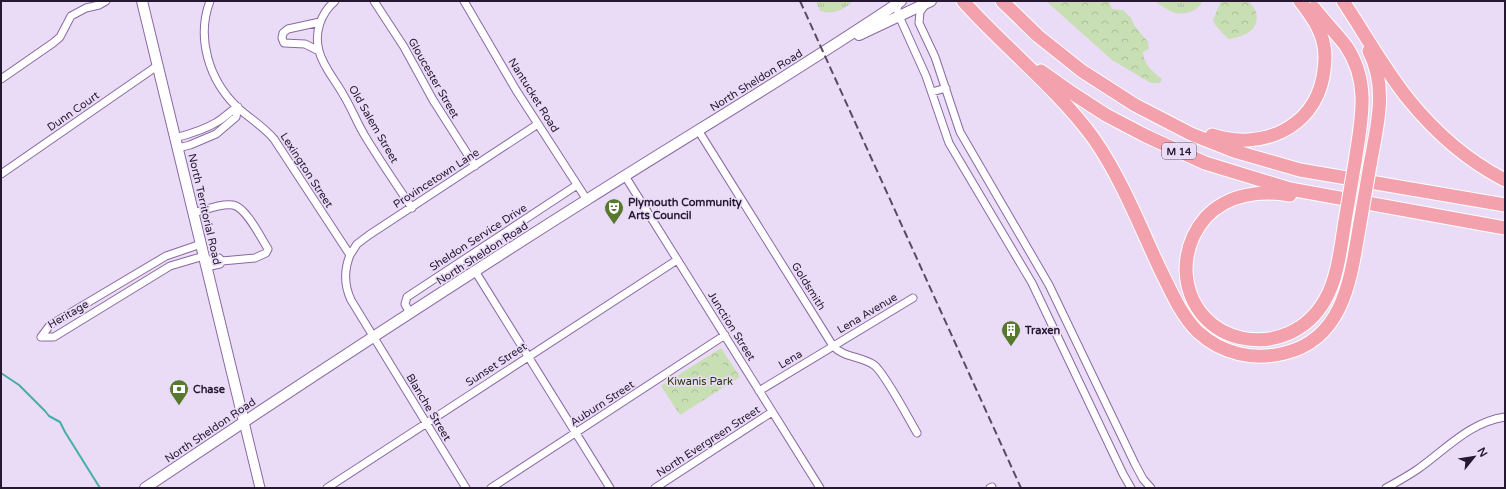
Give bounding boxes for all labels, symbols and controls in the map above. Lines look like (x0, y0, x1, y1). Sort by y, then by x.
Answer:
street label: Gloucester Street (405, 36, 462, 121)
street label: North Sheldon Road (708, 47, 805, 114)
street label: Nantucket Road (505, 56, 562, 135)
street label: Old Salem Street (346, 83, 401, 165)
street label: Dunn Court (45, 89, 102, 134)
street label: Lexington Street (278, 130, 336, 210)
road number: M 14 (1162, 143, 1196, 159)
street label: Provincetown Lane (391, 146, 482, 211)
street label: North Territorial Road (185, 152, 224, 266)
place label: Plymouth Community Arts Council (628, 196, 742, 222)
theatre icon: Plymouth Community Arts Council (603, 197, 625, 225)
street label: Sheldon Service Drive (427, 201, 529, 274)
street label: North Sheldon Road (434, 219, 531, 288)
street label: Goldsmith (789, 260, 828, 312)
street label: Junction Street (705, 289, 758, 363)
street label: Lena Avenue (835, 290, 900, 336)
street label: Heritage (46, 298, 91, 331)
building icon: Traxen (1000, 319, 1022, 347)
place label: Traxen (1024, 324, 1060, 337)
street label: Sunset Street (463, 340, 529, 389)
street label: Lena (776, 347, 805, 372)
street label: Blanche Street (403, 371, 454, 443)
park label: Kiwanis Park (667, 375, 733, 388)
bank icon: Chase (168, 378, 190, 406)
street label: Auburn Street (568, 378, 637, 429)
place label: Chase (193, 383, 226, 396)
street label: North Sheldon Road (162, 395, 258, 466)
street label: North Evergreen Street (654, 403, 762, 480)
north arrow (1454, 437, 1494, 477)
text: N (1474, 445, 1490, 459)

